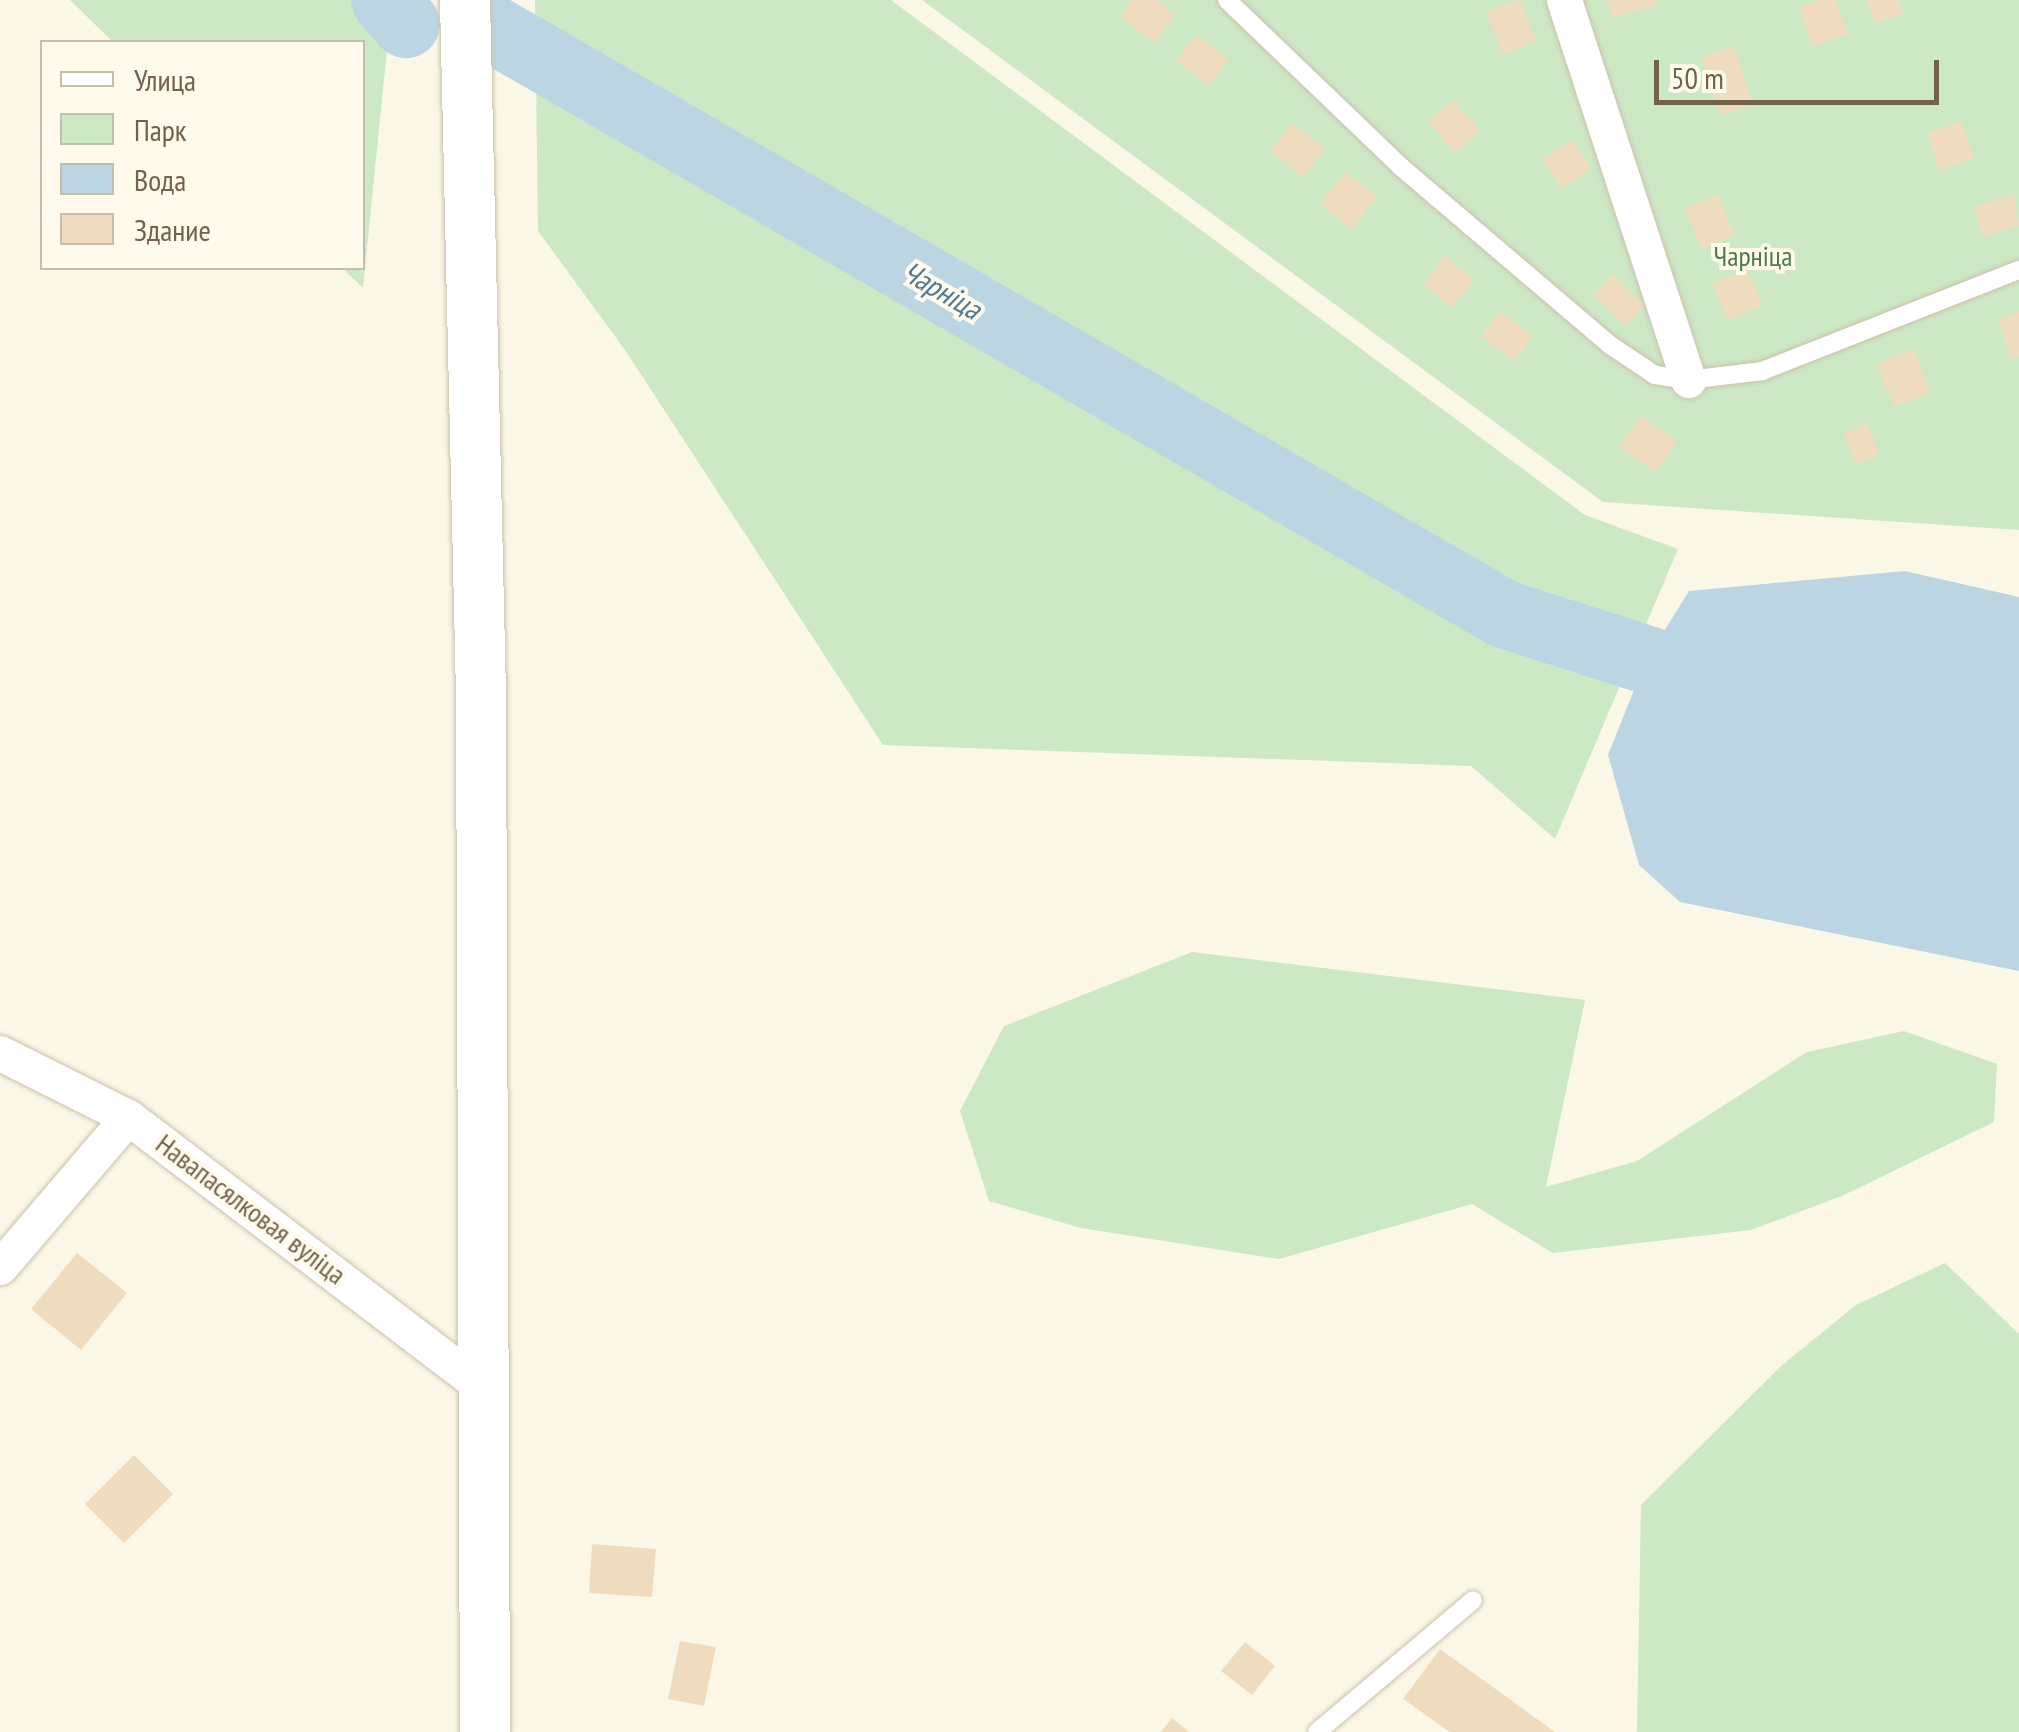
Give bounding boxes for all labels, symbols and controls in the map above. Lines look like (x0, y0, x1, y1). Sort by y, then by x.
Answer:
legend (40, 40, 365, 270)
scale bar (1659, 40, 1944, 102)
text: 50 m (1671, 58, 1724, 97)
text: Улица (134, 60, 196, 99)
text: Парк (134, 110, 186, 149)
text: Вода (134, 160, 186, 199)
text: Здание (134, 210, 211, 249)
park label: Чарніца (1714, 239, 1792, 273)
water label: Чарніца (896, 253, 988, 327)
street label: Навапасялковая вуліца (150, 1127, 352, 1291)

